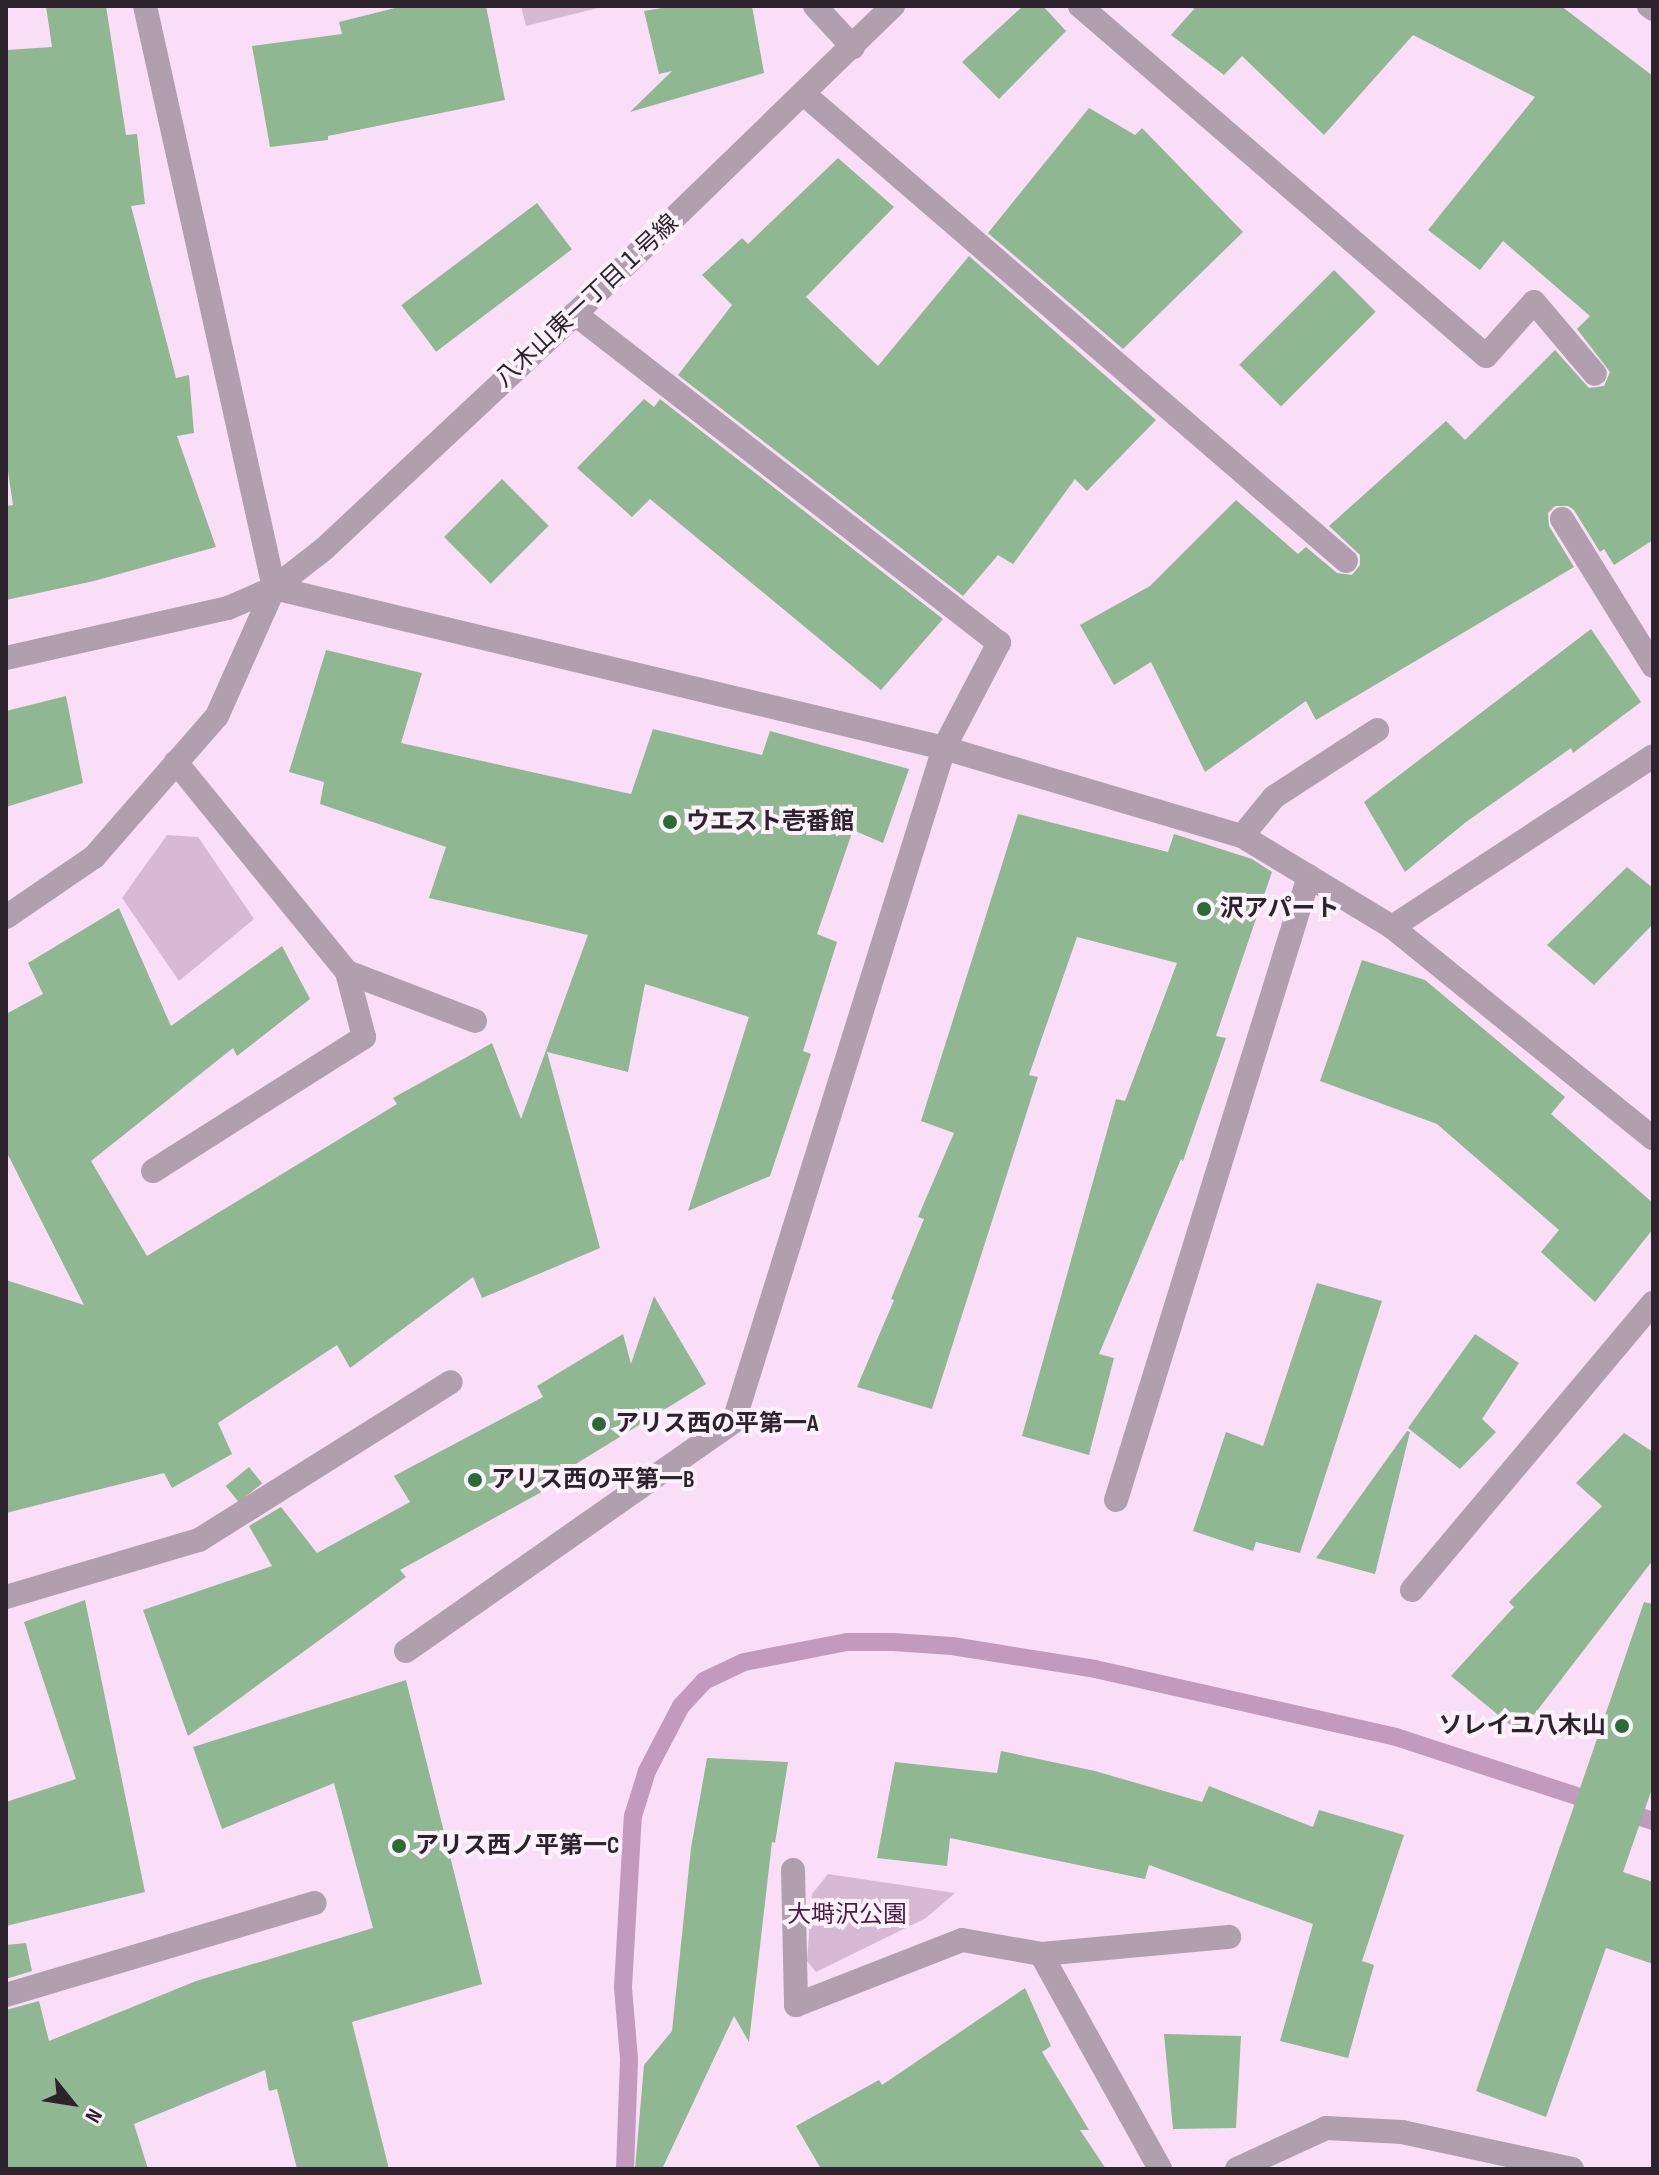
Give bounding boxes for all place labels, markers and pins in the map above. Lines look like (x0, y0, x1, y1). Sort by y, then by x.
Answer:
place label: ウエスト壱番館 (686, 808, 854, 836)
marker: ウエスト壱番館 (661, 813, 679, 831)
place label: 沢アパート (1220, 895, 1340, 923)
marker: 沢アパート (1195, 900, 1213, 918)
place label: アリス西の平第一A (615, 1410, 818, 1438)
marker: アリス西の平第一A (590, 1415, 608, 1433)
place label: アリス西の平第一B (491, 1466, 694, 1494)
marker: アリス西の平第一B (466, 1471, 484, 1489)
place label: ソレイユ八木山 (1438, 1712, 1606, 1740)
marker: ソレイユ八木山 (1613, 1717, 1631, 1735)
place label: アリス西ノ平第一C (415, 1832, 619, 1860)
marker: アリス西ノ平第一C (390, 1837, 408, 1855)

